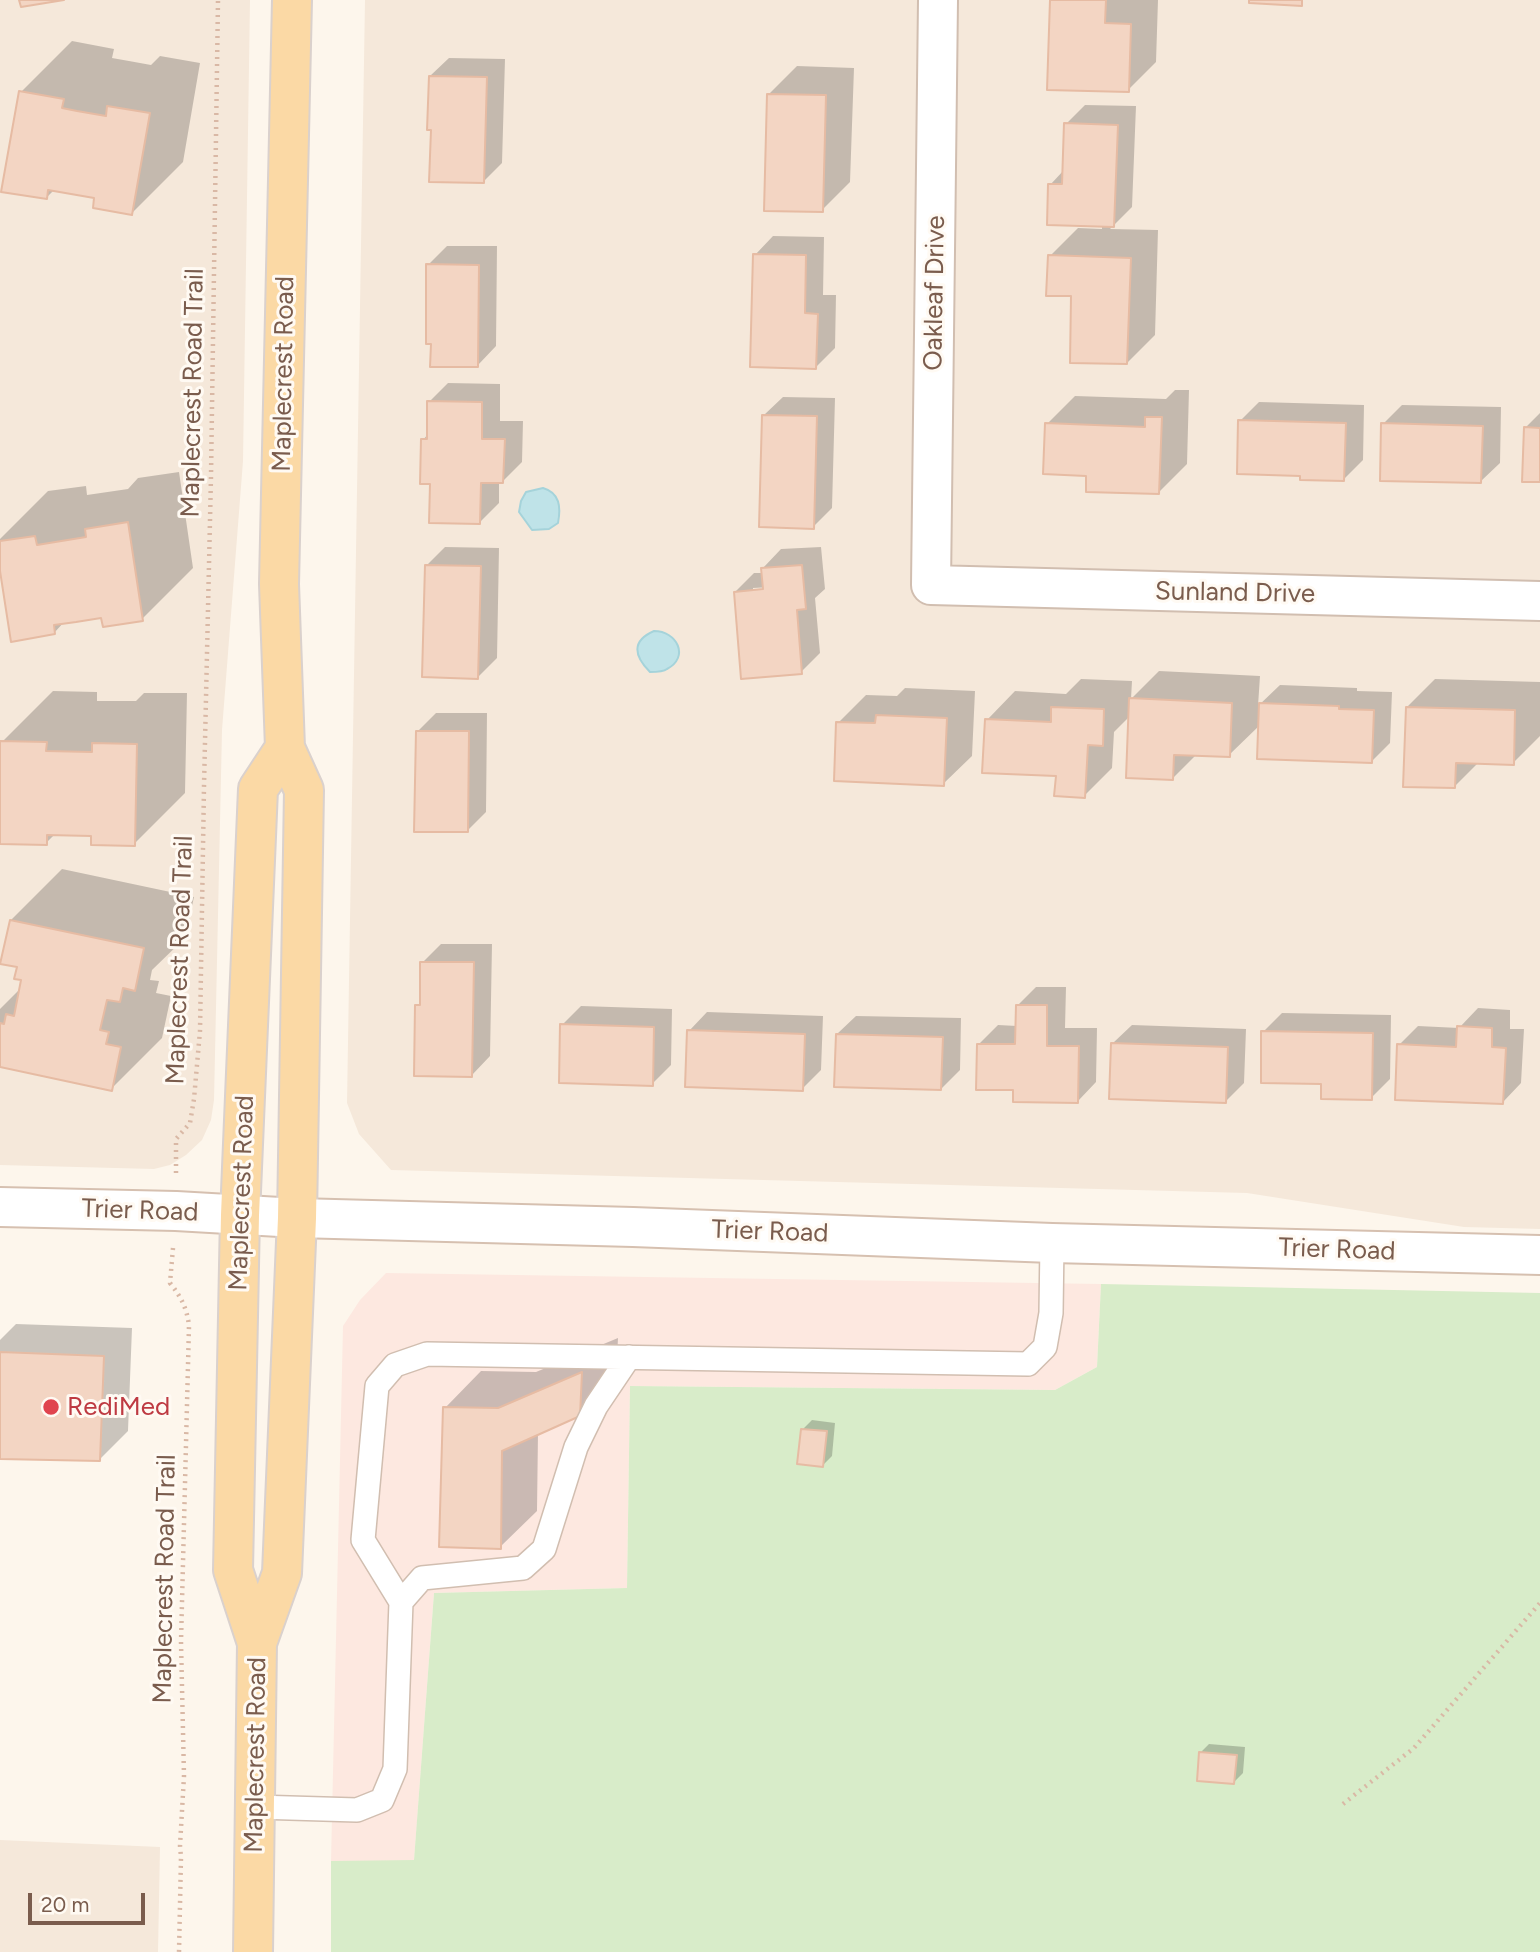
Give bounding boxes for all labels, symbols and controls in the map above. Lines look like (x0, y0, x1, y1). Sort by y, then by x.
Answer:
street label: Oakleaf Drive (918, 215, 952, 371)
street label: Maplecrest Road Trail (175, 268, 211, 518)
street label: Maplecrest Road (267, 276, 301, 472)
street label: Sunland Drive (1155, 576, 1315, 610)
street label: Maplecrest Road Trail (160, 835, 200, 1085)
street label: Maplecrest Road (223, 1095, 261, 1291)
street label: Trier Road (81, 1193, 199, 1229)
street label: Trier Road (711, 1214, 829, 1250)
street label: Trier Road (1278, 1232, 1396, 1268)
place label: RediMed (67, 1391, 170, 1423)
marker: RediMed (41, 1397, 61, 1417)
street label: Maplecrest Road Trail (147, 1454, 183, 1704)
street label: Maplecrest Road (239, 1657, 273, 1853)
scale bar (32, 1878, 149, 1922)
text: 20 m (41, 1892, 89, 1917)

